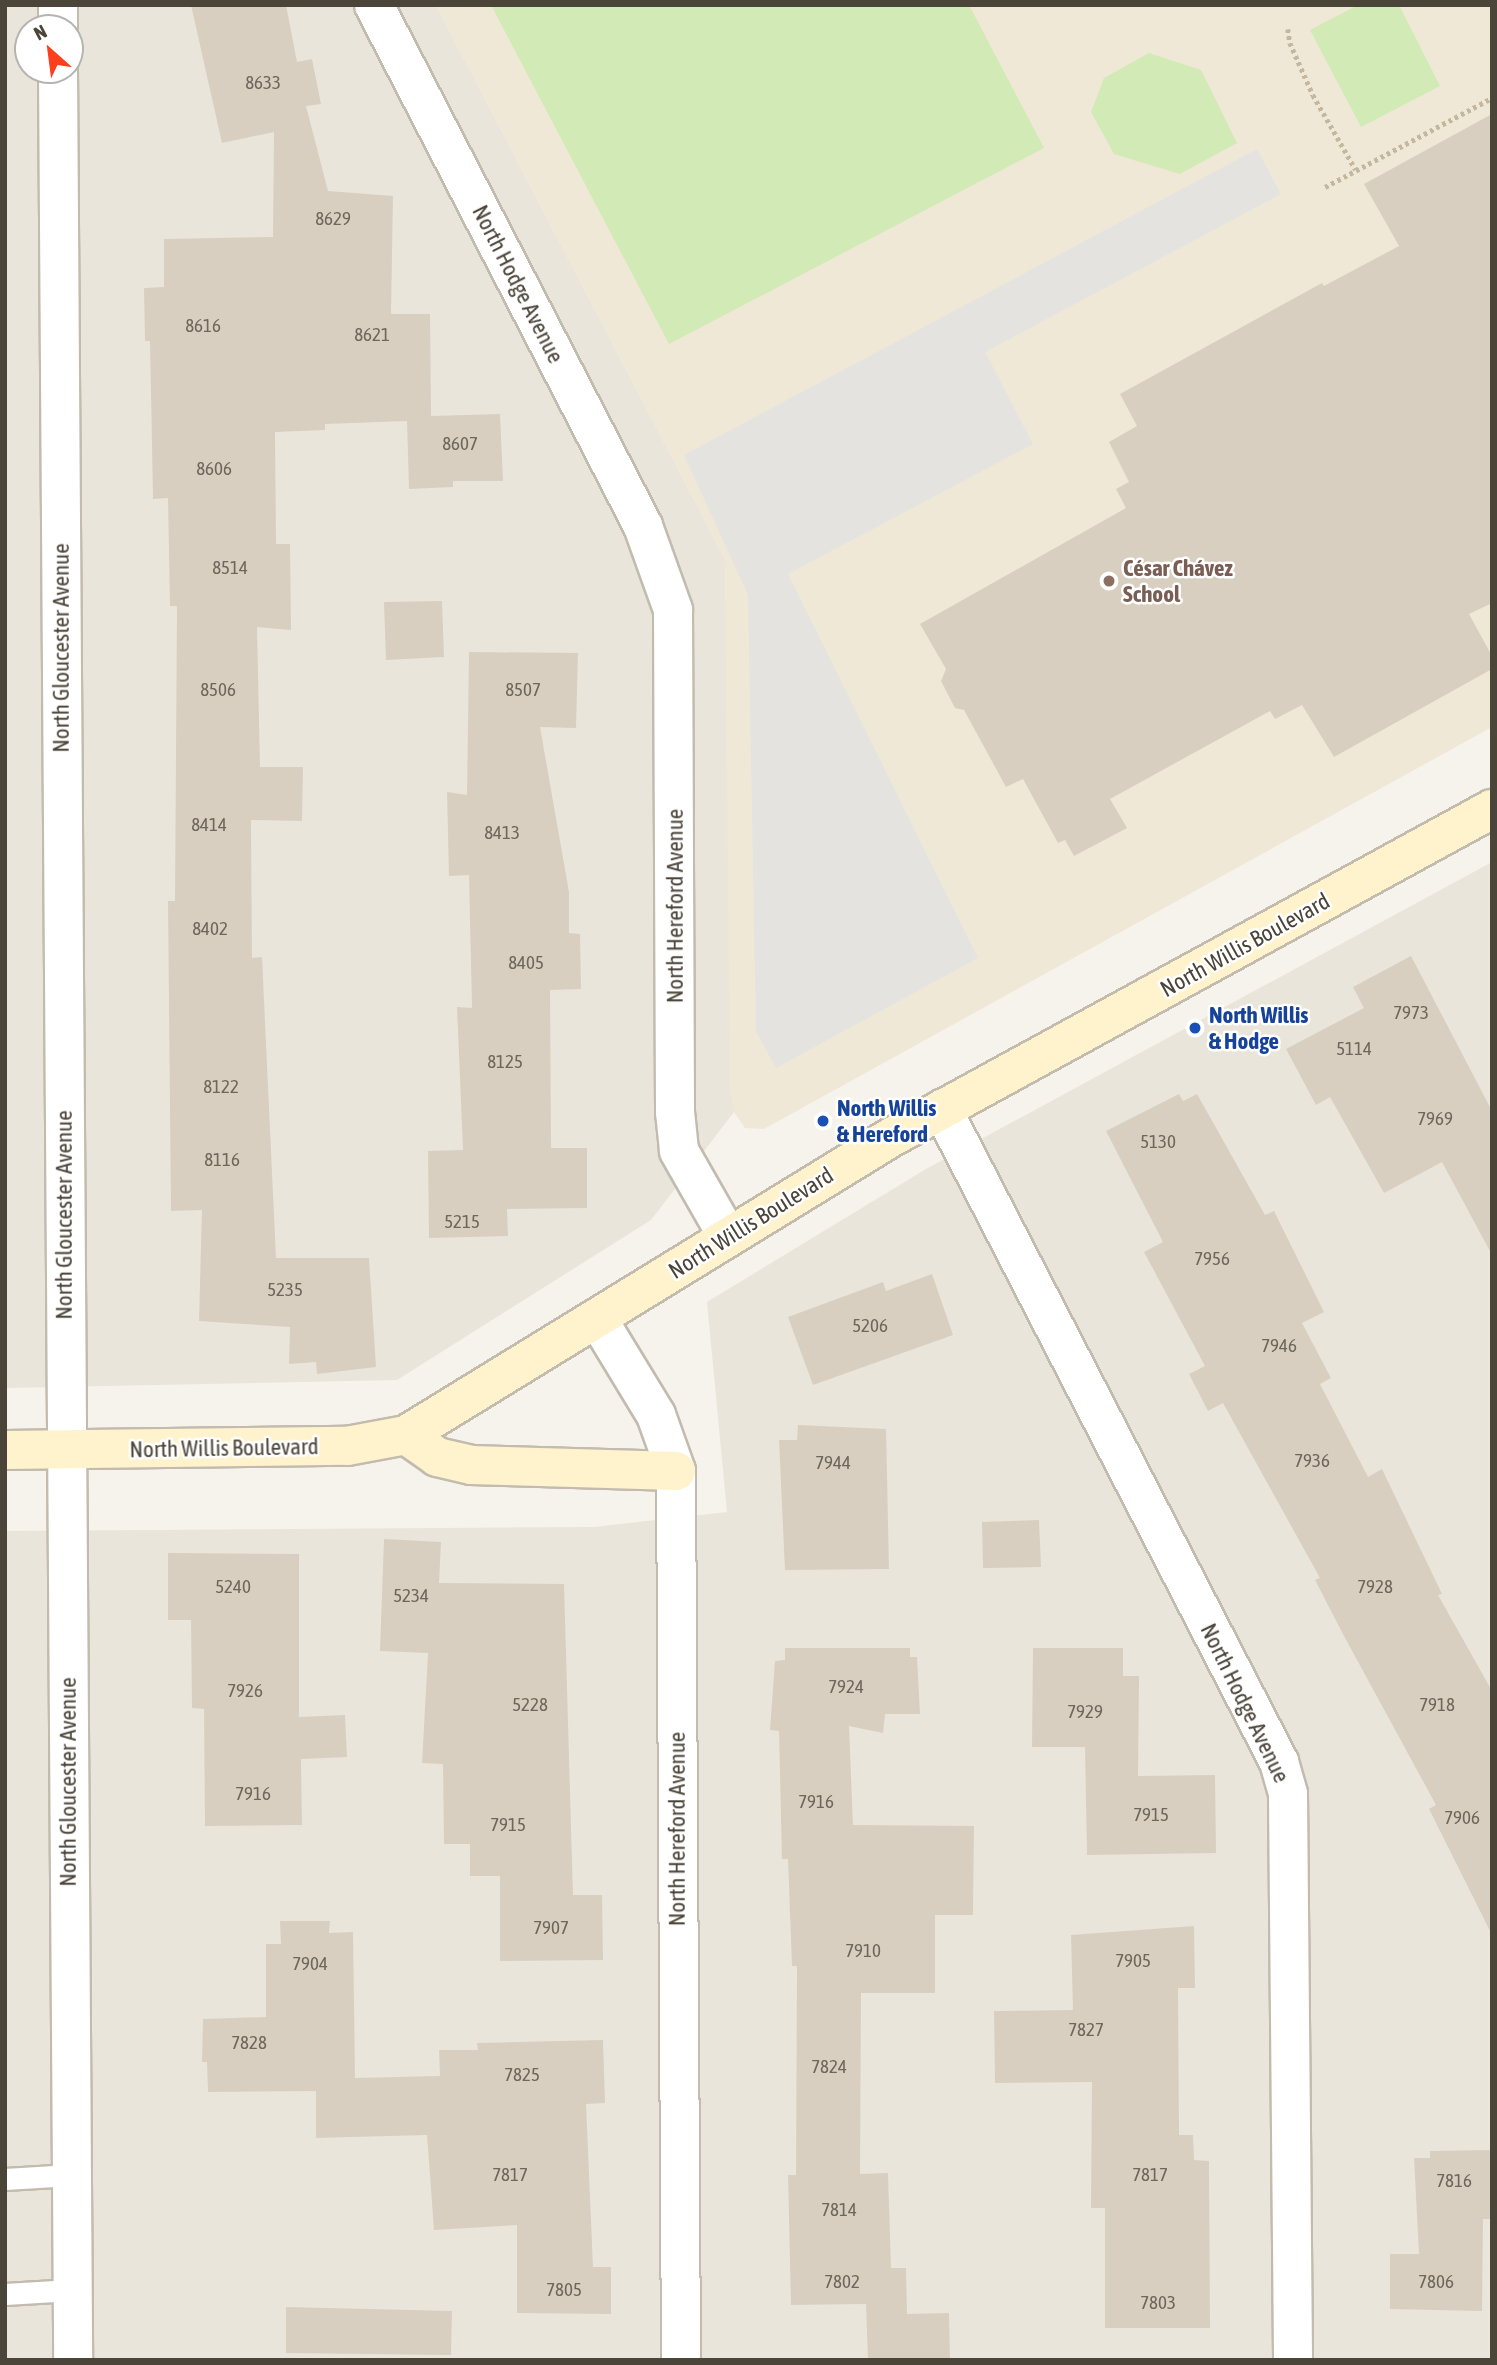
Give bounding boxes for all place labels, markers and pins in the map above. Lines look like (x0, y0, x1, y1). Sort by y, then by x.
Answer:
place label: César Chávez School (1123, 554, 1233, 608)
marker: César Chávez School (1101, 573, 1117, 589)
place label: North Willis & Hodge (1209, 1001, 1308, 1055)
marker: North Willis & Hodge (1187, 1020, 1203, 1036)
place label: North Willis & Hereford (837, 1094, 936, 1148)
marker: North Willis & Hereford (815, 1113, 831, 1129)

